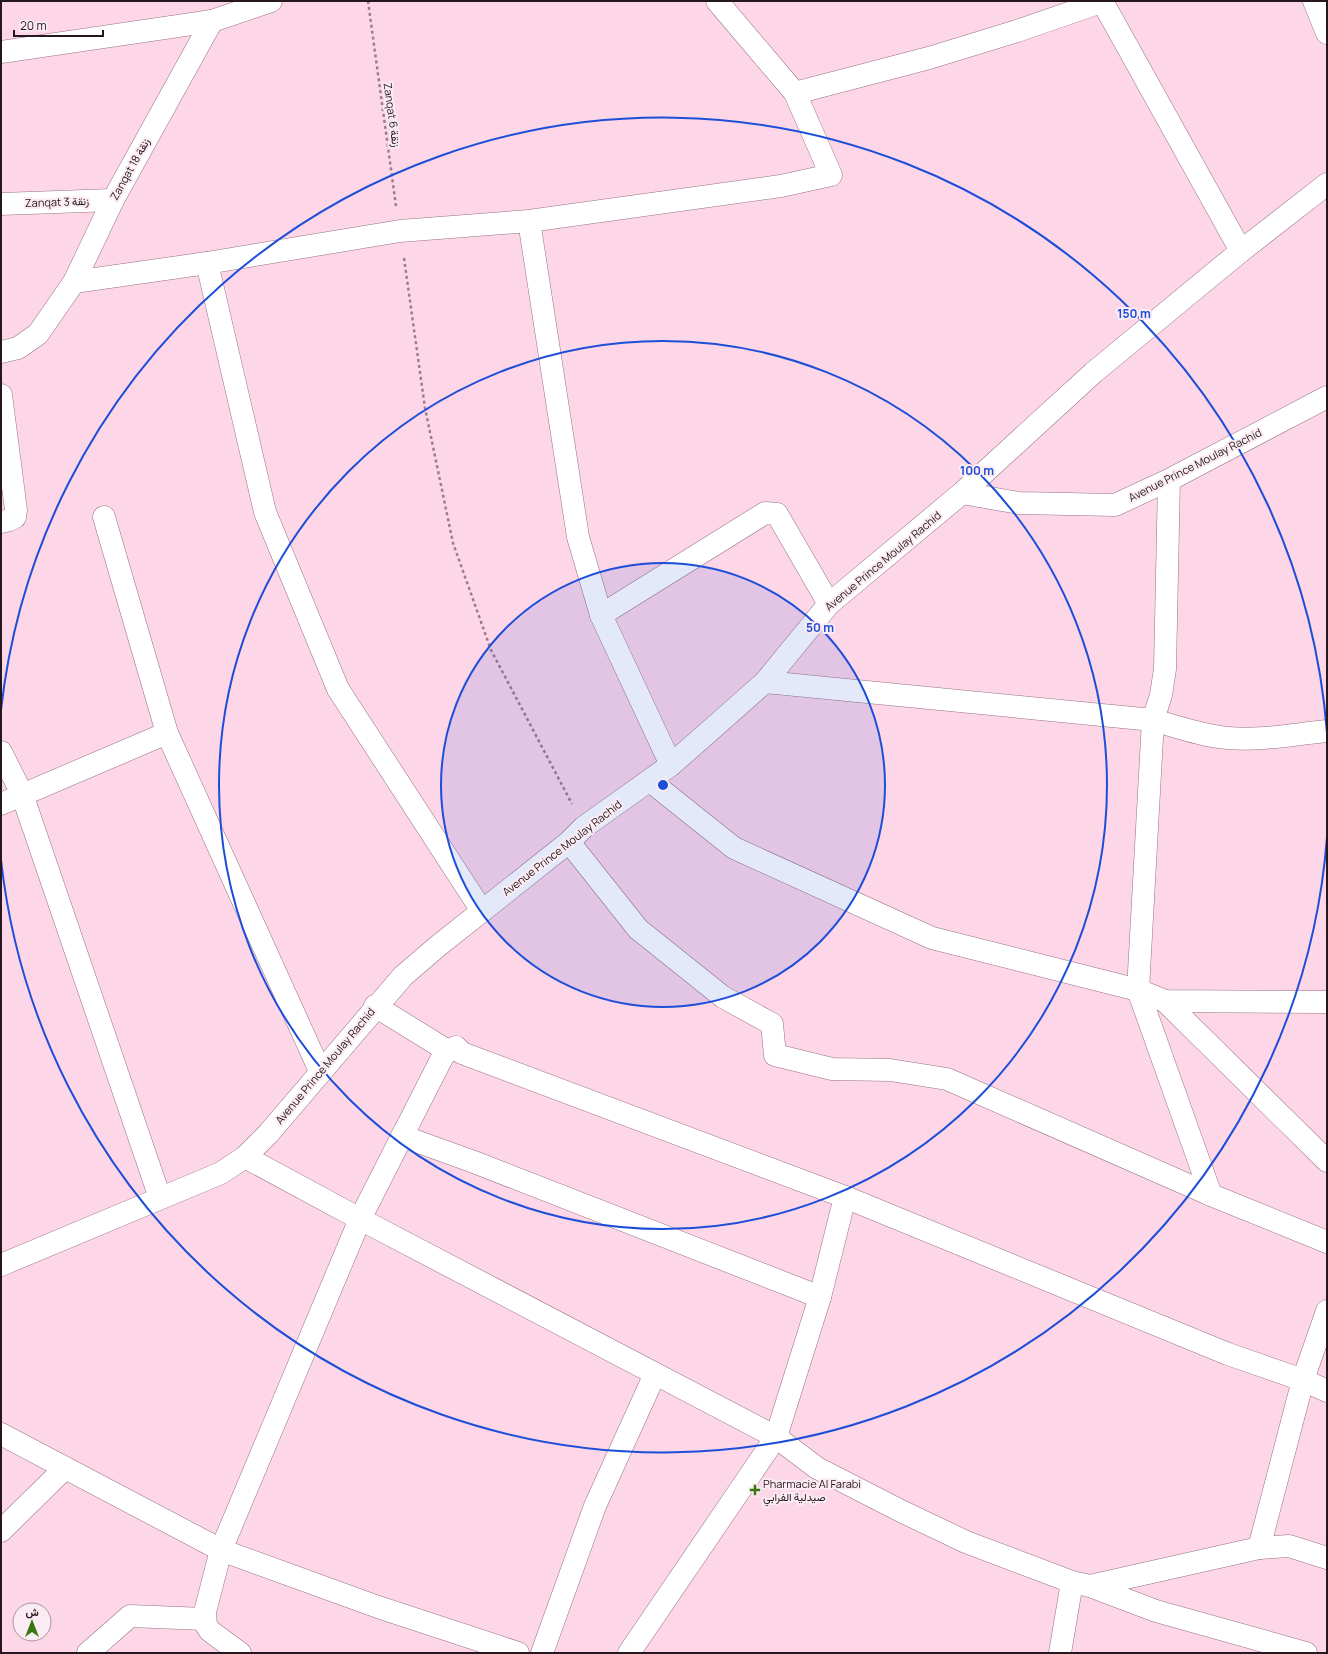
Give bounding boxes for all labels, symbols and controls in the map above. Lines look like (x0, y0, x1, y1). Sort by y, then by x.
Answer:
scale bar (14, 12, 103, 38)
text: 20 m (20, 17, 47, 34)
street label: Zanqat 6 زنقة (381, 82, 404, 148)
street label: Zanqat 18 زنقة (106, 135, 153, 202)
street label: Zanqat 3 زنقة (25, 193, 90, 210)
text: 150 m (1117, 305, 1151, 322)
street label: Avenue Prince Moulay Rachid (1126, 424, 1264, 505)
text: 100 m (960, 462, 994, 479)
street label: Avenue Prince Moulay Rachid (821, 507, 944, 614)
text: 50 m (806, 619, 834, 636)
centre of rings (656, 778, 670, 792)
street label: Avenue Prince Moulay Rachid (499, 796, 624, 899)
street label: Avenue Prince Moulay Rachid (271, 1004, 378, 1127)
place label: Pharmacie Al Farabi صيدلية الفرابي (763, 1476, 861, 1507)
marker: Pharmacie Al Farabi صيدلية الفرابي (750, 1485, 760, 1495)
north arrow (12, 1602, 52, 1642)
text: ش (25, 1604, 39, 1619)

